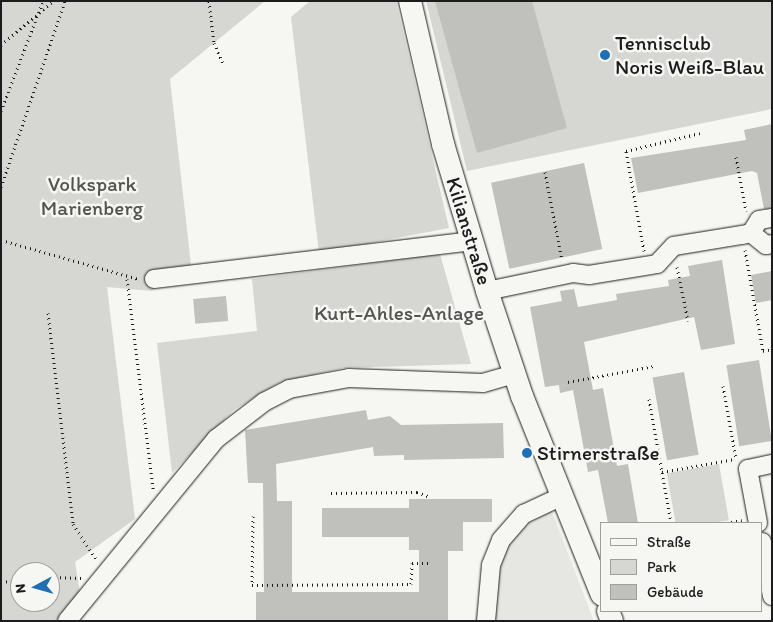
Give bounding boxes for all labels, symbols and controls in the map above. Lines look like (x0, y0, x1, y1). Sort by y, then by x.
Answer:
place label: Tennisclub Noris Weiß-Blau (615, 30, 763, 80)
marker: Tennisclub Noris Weiß-Blau (599, 49, 611, 61)
park label: Volkspark Marienberg (41, 171, 143, 221)
street label: Kilianstraße (441, 174, 497, 288)
park label: Kurt-Ahles-Anlage (314, 300, 484, 326)
place label: Stirnerstraße (537, 440, 660, 466)
marker: Stirnerstraße (521, 447, 533, 459)
legend (600, 522, 763, 612)
text: Straße (647, 533, 691, 551)
text: Park (647, 558, 677, 576)
north arrow (10, 562, 60, 612)
text: N (12, 583, 30, 594)
text: Gebäude (647, 583, 704, 601)

